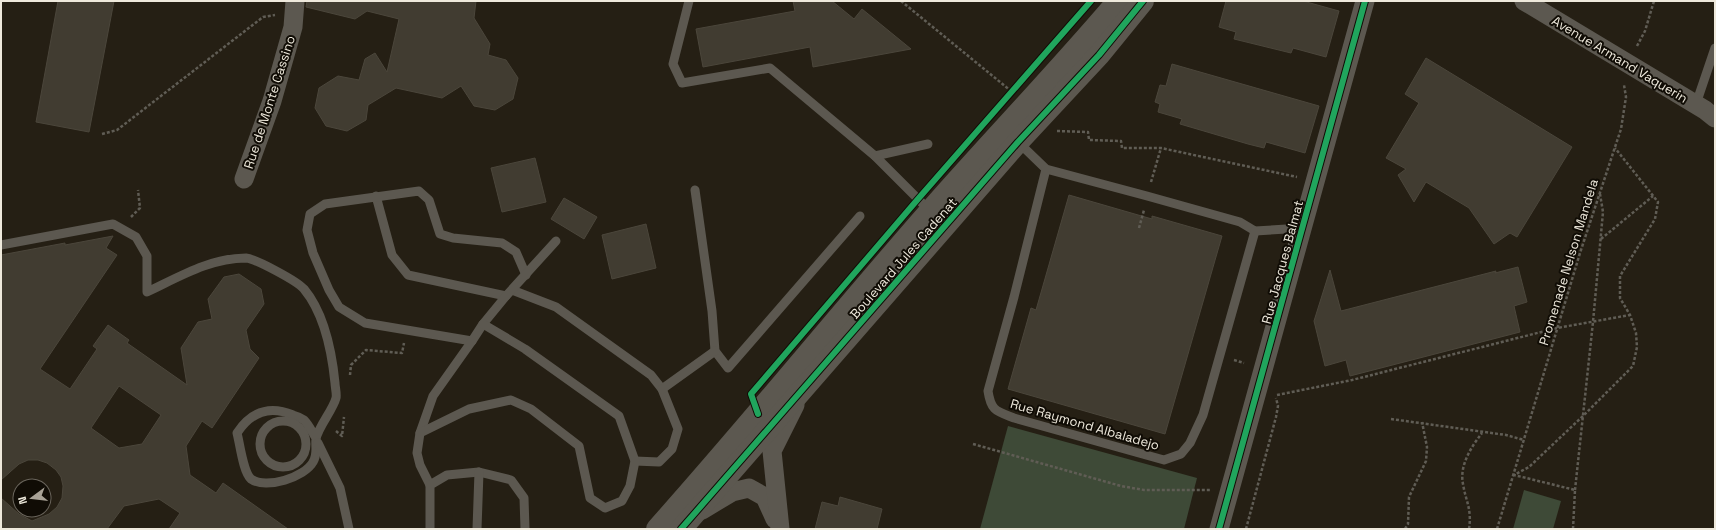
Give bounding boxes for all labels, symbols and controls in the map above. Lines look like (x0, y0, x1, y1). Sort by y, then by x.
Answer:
street label: Avenue Armand Vaquerin (1549, 12, 1691, 107)
street label: Rue de Monte Cassino (240, 33, 299, 171)
street label: Promenade Nelson Mandela (1535, 176, 1602, 347)
street label: Boulevard Jules Cadenat (846, 194, 961, 322)
street label: Rue Jacques Balmat (1258, 198, 1307, 326)
street label: Rue Raymond Albaladejo (1008, 395, 1161, 454)
north arrow (12, 478, 52, 518)
text: N (15, 495, 30, 506)

